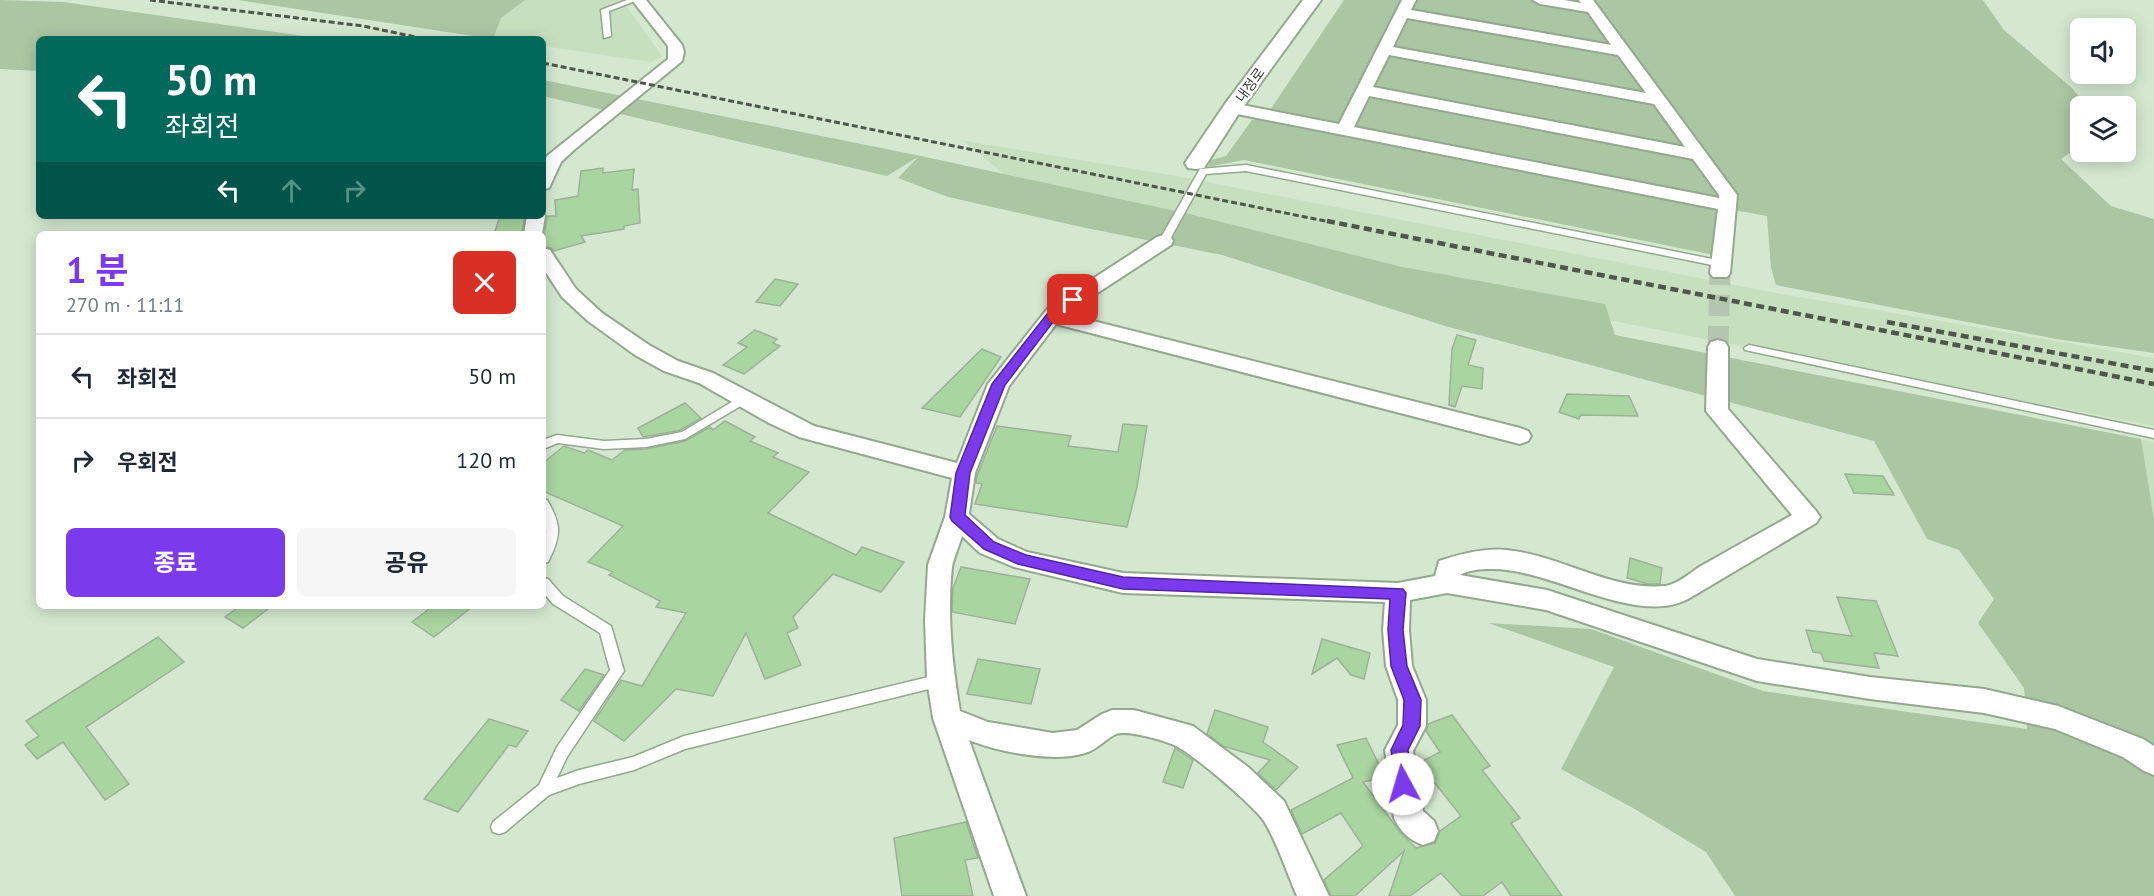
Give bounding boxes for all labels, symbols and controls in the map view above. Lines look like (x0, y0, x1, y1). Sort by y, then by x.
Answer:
map controls (2070, 18, 2136, 162)
button: sound (2070, 18, 2136, 84)
text: 50 m (165, 52, 257, 107)
icon: left (66, 60, 144, 138)
street label: 내정로 (1231, 64, 1269, 106)
button: layers (2070, 96, 2136, 162)
text: 좌회전 (165, 109, 240, 143)
icon: left (212, 174, 245, 207)
icon: ahead (275, 174, 308, 207)
icon: right (338, 174, 371, 207)
text: 1 분 (66, 246, 129, 293)
button: close (453, 251, 516, 314)
pin (1047, 274, 1098, 325)
icon: arrive (1056, 283, 1089, 316)
text: 270 m · 11:11 (66, 292, 184, 318)
icon: left (66, 360, 99, 393)
text: 50 m (468, 362, 516, 390)
text: 좌회전 (117, 364, 178, 392)
icon: right (66, 444, 99, 477)
text: 120 m (456, 446, 516, 474)
text: 우회전 (117, 448, 178, 476)
button: 종료 (66, 528, 285, 597)
button: 공유 (297, 528, 516, 597)
position arrow (1371, 752, 1435, 816)

